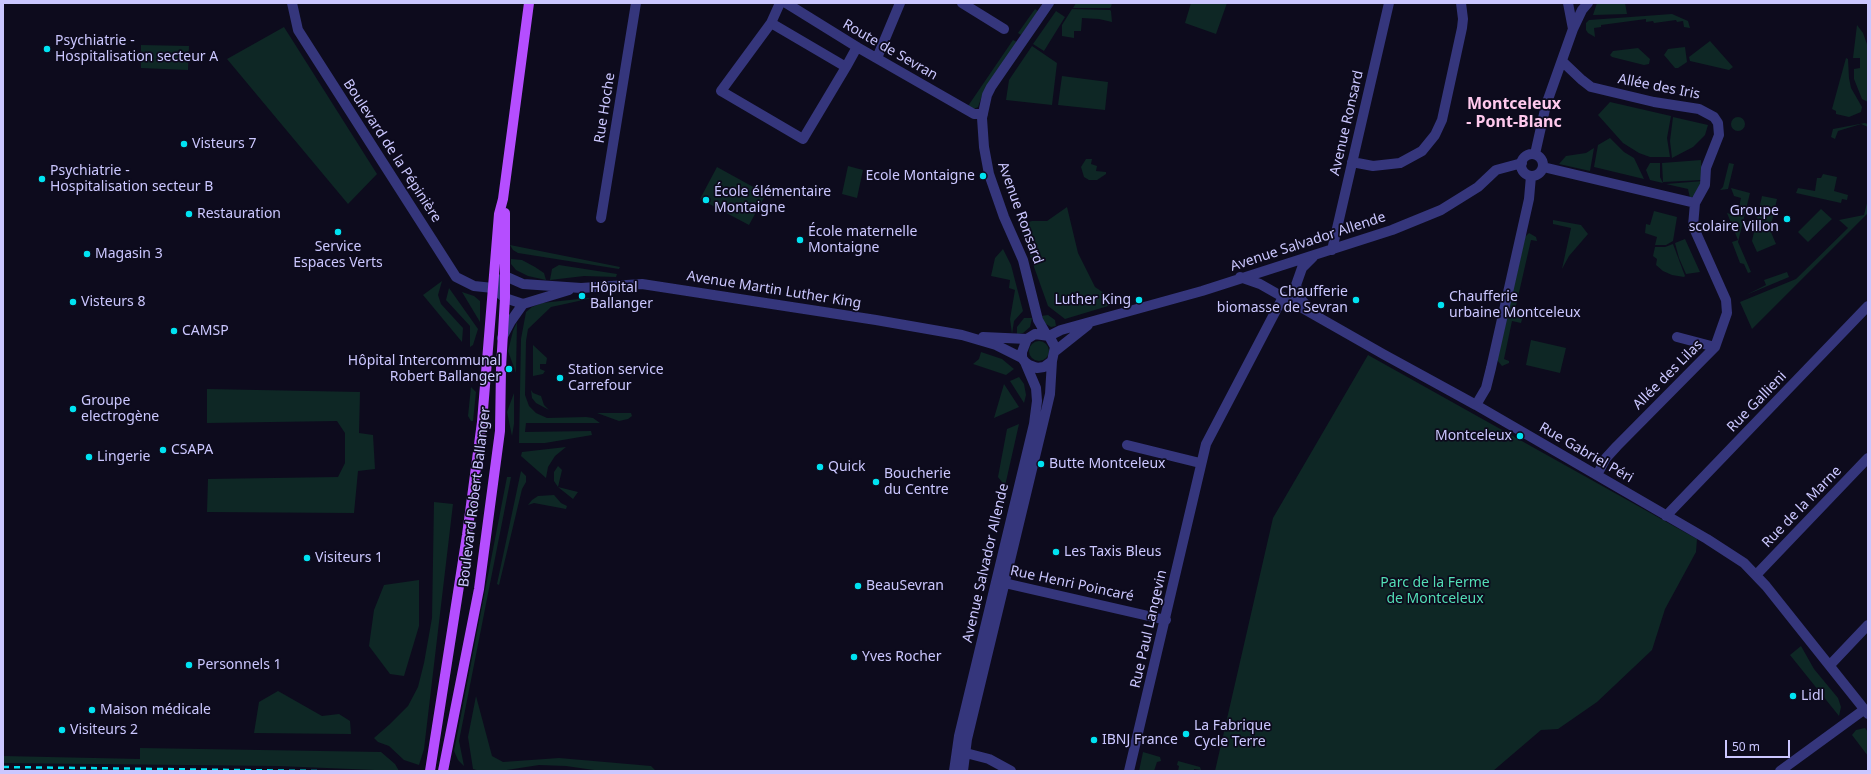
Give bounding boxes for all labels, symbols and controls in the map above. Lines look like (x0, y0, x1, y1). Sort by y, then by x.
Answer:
street label: Route de Sevran (839, 16, 941, 84)
place label: Psychiatrie - Hospitalisation secteur A (55, 33, 218, 66)
marker: Psychiatrie - Hospitalisation secteur A (42, 44, 52, 54)
street label: Avenue Ronsard (1327, 69, 1367, 177)
street label: Allée des Iris (1617, 71, 1701, 103)
street label: Rue Hoche (591, 72, 619, 144)
street label: Boulevard de la Pépinière (339, 76, 445, 226)
district label: Montceleux - Pont-Blanc (1466, 94, 1562, 132)
place label: Visteurs 7 (192, 136, 256, 152)
marker: Visteurs 7 (179, 139, 189, 149)
street label: Avenue Ronsard (994, 160, 1046, 266)
place label: Psychiatrie - Hospitalisation secteur B (50, 163, 213, 196)
place label: Ecole Montaigne (865, 168, 975, 184)
marker: Ecole Montaigne (978, 171, 988, 181)
marker: Psychiatrie - Hospitalisation secteur B (37, 174, 47, 184)
place label: École élémentaire Montaigne (714, 184, 831, 216)
marker: École élémentaire Montaigne (701, 195, 711, 205)
place label: Groupe scolaire Villon (1689, 203, 1779, 236)
place label: Restauration (197, 206, 281, 222)
marker: Restauration (184, 209, 194, 219)
street label: Avenue Salvador Allende (1228, 209, 1388, 275)
marker: Groupe scolaire Villon (1782, 214, 1792, 224)
place label: École maternelle Montaigne (808, 224, 917, 256)
marker: Service Espaces Verts (333, 227, 343, 237)
marker: École maternelle Montaigne (795, 235, 805, 245)
place label: Service Espaces Verts (293, 239, 383, 272)
place label: Magasin 3 (95, 246, 163, 262)
marker: Magasin 3 (82, 249, 92, 259)
street label: Avenue Martin Luther King (685, 268, 863, 312)
place label: Hôpital Ballanger (590, 280, 653, 312)
place label: Chaufferie biomasse de Sevran (1217, 284, 1348, 316)
place label: Chaufferie urbaine Montceleux (1449, 289, 1581, 322)
marker: Hôpital Ballanger (577, 291, 587, 301)
place label: Luther King (1054, 292, 1131, 308)
place label: Visteurs 8 (81, 294, 145, 310)
marker: Luther King (1134, 295, 1144, 305)
marker: Chaufferie biomasse de Sevran (1351, 295, 1361, 305)
marker: Visteurs 8 (68, 297, 78, 307)
marker: Chaufferie urbaine Montceleux (1436, 300, 1446, 310)
place label: CAMSP (182, 323, 229, 339)
marker: CAMSP (169, 326, 179, 336)
street label: Allée des Lilas (1630, 337, 1706, 413)
place label: Hôpital Intercommunal Robert Ballanger (348, 353, 501, 386)
place label: Station service Carrefour (568, 362, 664, 394)
marker: Hôpital Intercommunal Robert Ballanger (504, 364, 514, 374)
street label: Rue Gallieni (1724, 368, 1790, 436)
marker: Station service Carrefour (555, 373, 565, 383)
place label: Groupe electrogène (81, 393, 159, 426)
marker: Groupe electrogène (68, 404, 78, 414)
street label: Boulevard Robert Ballanger (456, 406, 494, 588)
street label: Rue Gabriel Péri (1536, 419, 1636, 487)
place label: Montceleux (1435, 428, 1512, 444)
marker: Montceleux (1515, 431, 1525, 441)
place label: CSAPA (171, 442, 213, 458)
marker: CSAPA (158, 445, 168, 455)
place label: Lingerie (97, 449, 150, 465)
marker: Lingerie (84, 452, 94, 462)
place label: Butte Montceleux (1049, 456, 1165, 472)
place label: Quick (828, 459, 865, 475)
marker: Butte Montceleux (1036, 459, 1046, 469)
marker: Quick (815, 462, 825, 472)
street label: Rue de la Marne (1759, 463, 1845, 551)
place label: Boucherie du Centre (884, 466, 951, 498)
marker: Boucherie du Centre (871, 477, 881, 487)
street label: Avenue Salvador Allende (960, 482, 1012, 644)
place label: Les Taxis Bleus (1064, 544, 1161, 560)
marker: Les Taxis Bleus (1051, 547, 1061, 557)
place label: Visiteurs 1 (315, 550, 383, 566)
marker: Visiteurs 1 (302, 553, 312, 563)
street label: Rue Henri Poincaré (1009, 563, 1135, 605)
street label: Rue Paul Langevin (1127, 568, 1171, 690)
park label: Parc de la Ferme de Montceleux (1380, 575, 1490, 608)
place label: BeauSevran (866, 578, 944, 594)
marker: BeauSevran (853, 581, 863, 591)
place label: Yves Rocher (862, 649, 942, 665)
marker: Yves Rocher (849, 652, 859, 662)
place label: Personnels 1 (197, 657, 281, 673)
marker: Personnels 1 (184, 660, 194, 670)
place label: Lidl (1801, 688, 1824, 704)
marker: Lidl (1788, 691, 1798, 701)
place label: Maison médicale (100, 702, 211, 718)
marker: Maison médicale (87, 705, 97, 715)
place label: La Fabrique Cycle Terre (1194, 718, 1271, 750)
place label: Visiteurs 2 (70, 722, 138, 738)
marker: Visiteurs 2 (57, 725, 67, 735)
marker: La Fabrique Cycle Terre (1181, 729, 1191, 739)
place label: IBNJ France (1102, 732, 1178, 748)
scale bar (1727, 732, 1792, 758)
marker: IBNJ France (1089, 735, 1099, 745)
text: 50 m (1732, 738, 1760, 755)

